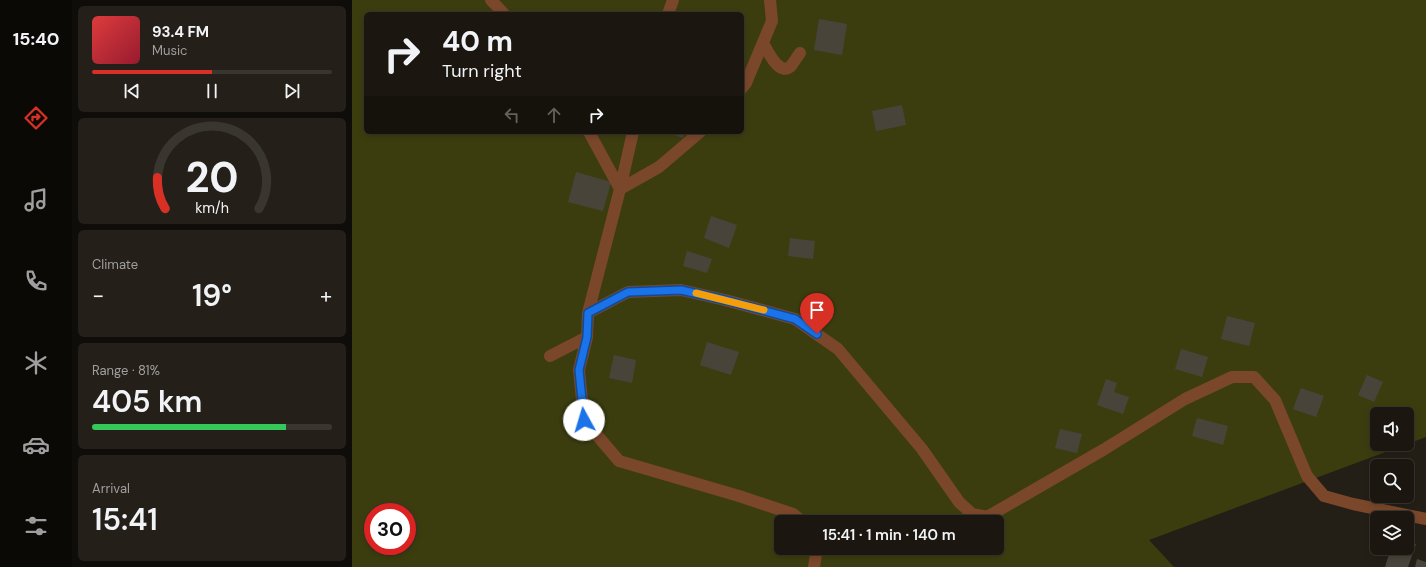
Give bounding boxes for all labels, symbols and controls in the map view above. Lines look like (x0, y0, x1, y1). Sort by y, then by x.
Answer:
text: 93.4 FM (152, 22, 209, 42)
text: 40 m (442, 23, 513, 60)
text: 15:40 (13, 27, 59, 51)
icon: right (376, 28, 428, 80)
text: Music (152, 42, 187, 59)
text: Turn right (442, 59, 522, 83)
icon: previous (121, 80, 143, 102)
icon: pause (201, 80, 223, 102)
icon: next (281, 80, 303, 102)
icon: directions (22, 104, 50, 132)
icon: left (501, 104, 523, 126)
icon: ahead (543, 104, 565, 126)
icon: right (585, 104, 607, 126)
text: 20 (185, 151, 239, 205)
icon: music (22, 186, 50, 214)
text: km/h (195, 199, 229, 217)
text: Climate (92, 256, 138, 273)
icon: phone (22, 267, 50, 295)
text: 19° (192, 276, 232, 315)
text: − (92, 281, 104, 310)
text: + (320, 281, 332, 310)
pin (800, 293, 834, 334)
icon: arrive (806, 299, 828, 321)
icon: climate (22, 349, 50, 377)
text: Range · 81% (92, 362, 160, 379)
text: 405 km (92, 382, 202, 421)
position arrow (563, 399, 605, 441)
map controls (1370, 407, 1414, 555)
button: sound (1370, 407, 1414, 451)
icon: car (22, 431, 50, 459)
button: search (1370, 459, 1414, 503)
text: Arrival (92, 480, 130, 497)
text: 15:41 (92, 500, 158, 539)
speed limit sign: 30 (364, 503, 416, 555)
button: layers (1370, 511, 1414, 555)
icon: filters (22, 512, 50, 540)
text: 15:41 · 1 min · 140 m (822, 525, 956, 545)

